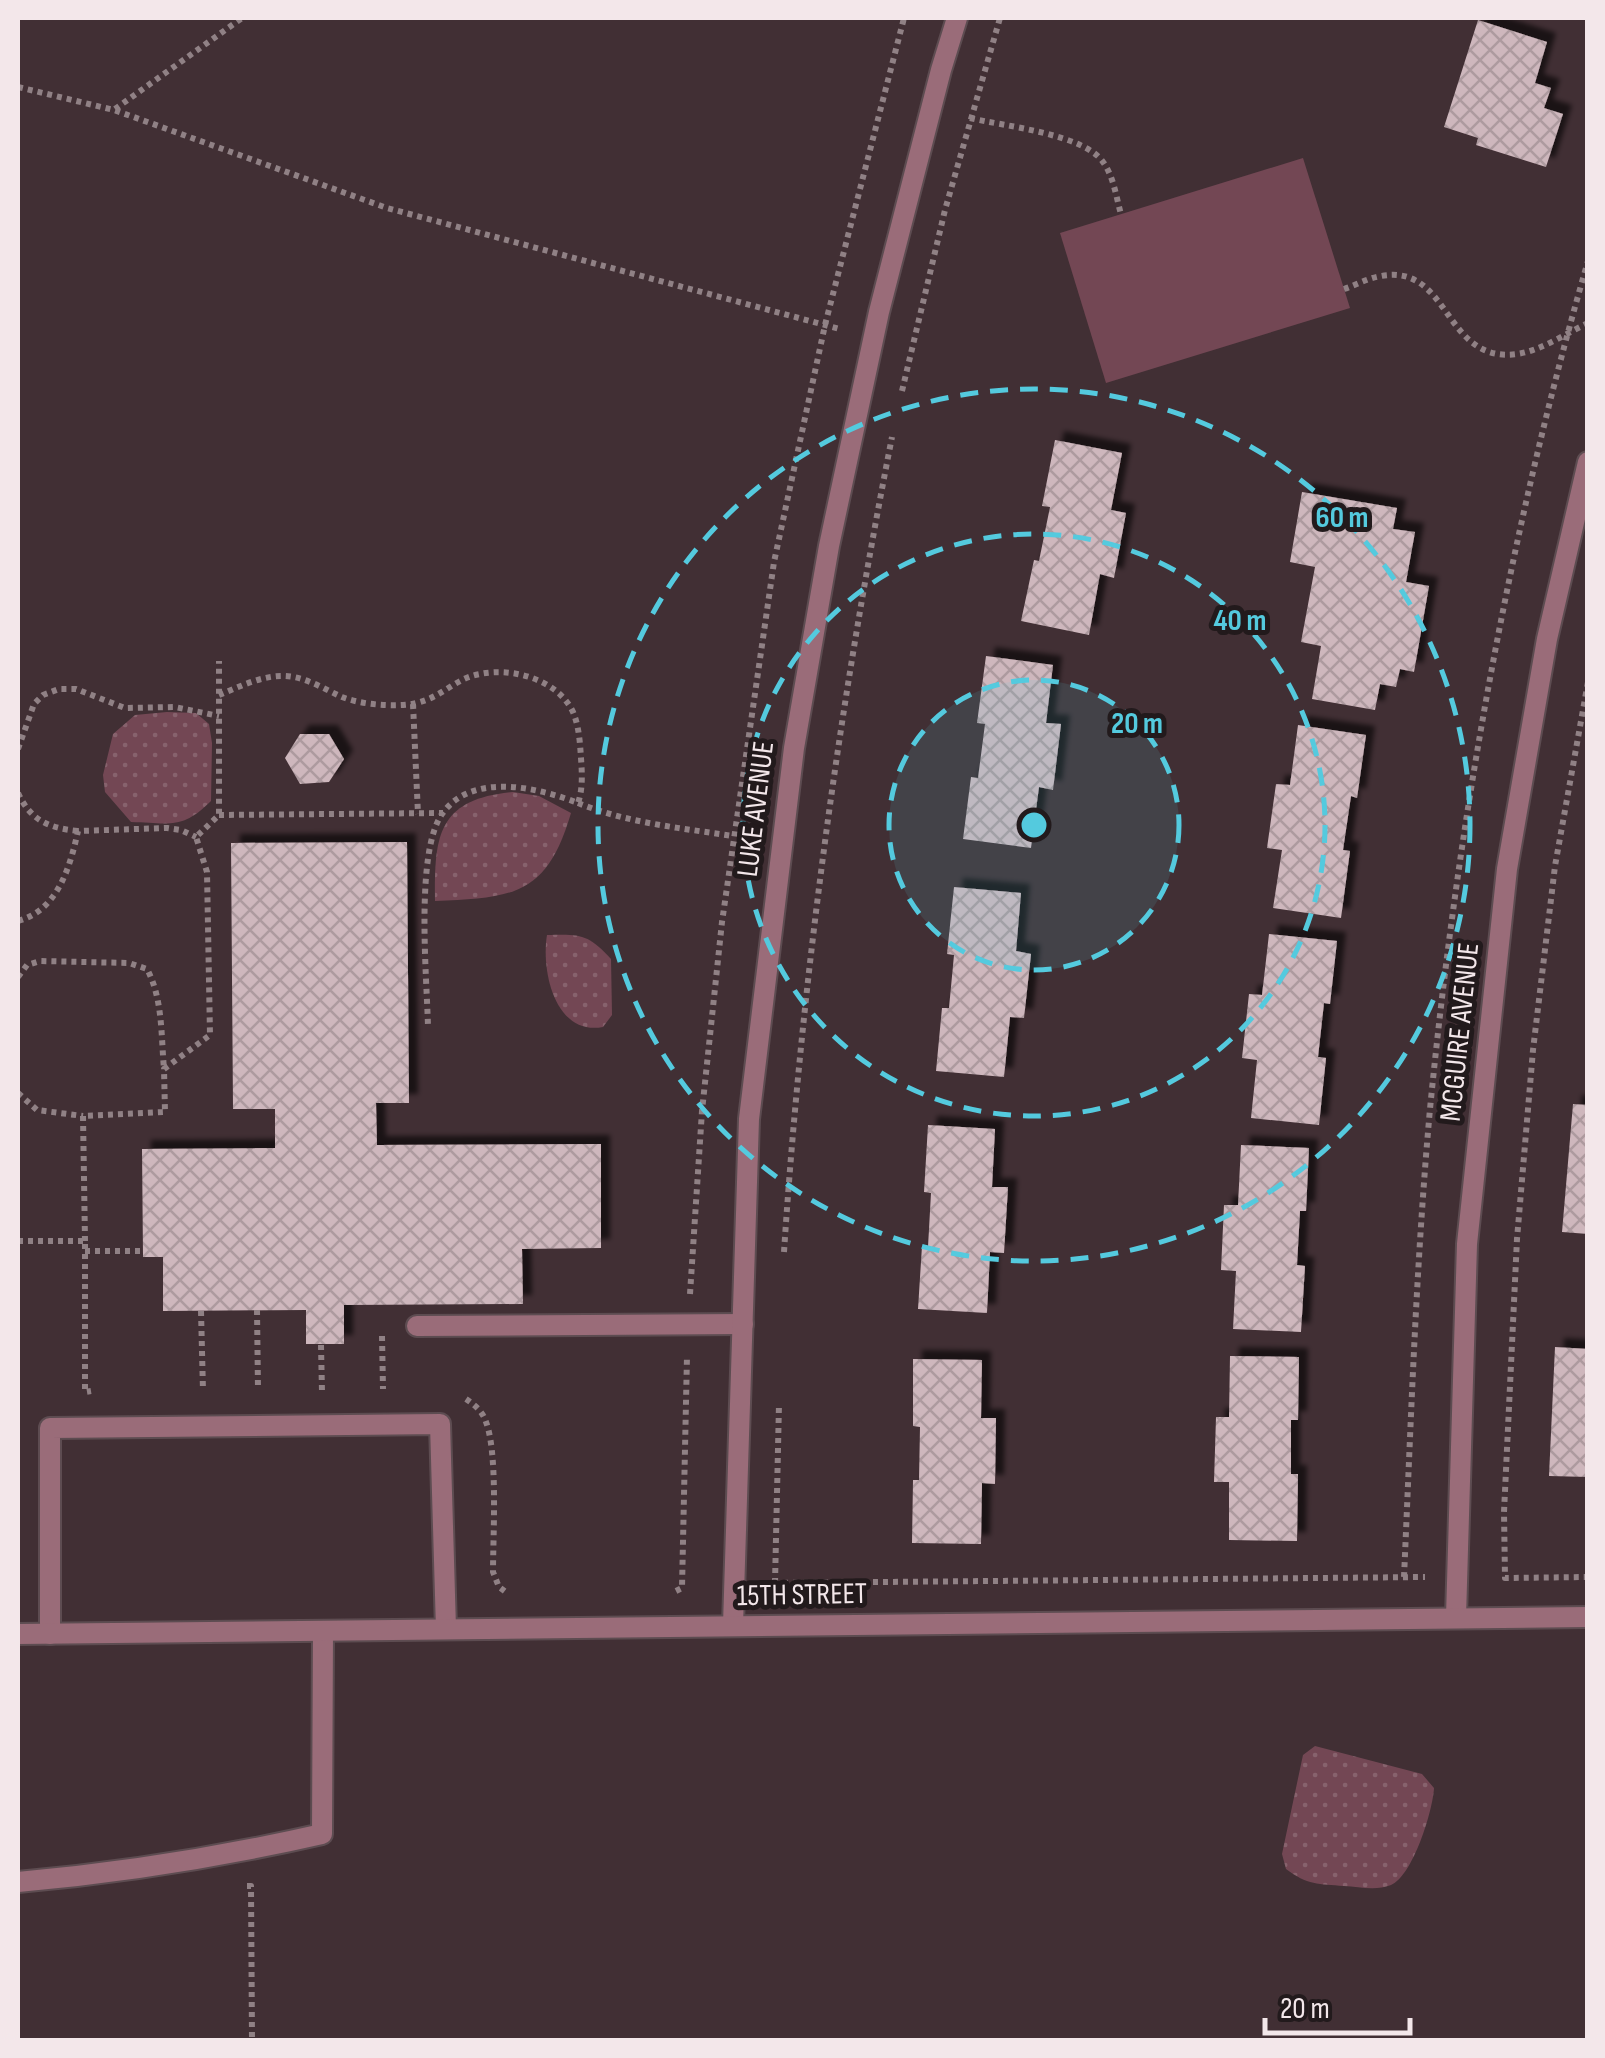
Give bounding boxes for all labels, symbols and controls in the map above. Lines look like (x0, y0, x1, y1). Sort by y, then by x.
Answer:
text: 60 m (1316, 500, 1368, 536)
text: 40 m (1214, 603, 1266, 639)
text: 20 m (1111, 706, 1163, 742)
street label: LUKE AVENUE (730, 739, 782, 879)
centre of rings (1016, 807, 1052, 843)
street label: MCGUIRE AVENUE (1433, 941, 1487, 1123)
street label: 15TH STREET (737, 1576, 867, 1614)
scale bar (1265, 1973, 1410, 2035)
text: 20 m (1280, 1991, 1330, 2027)

